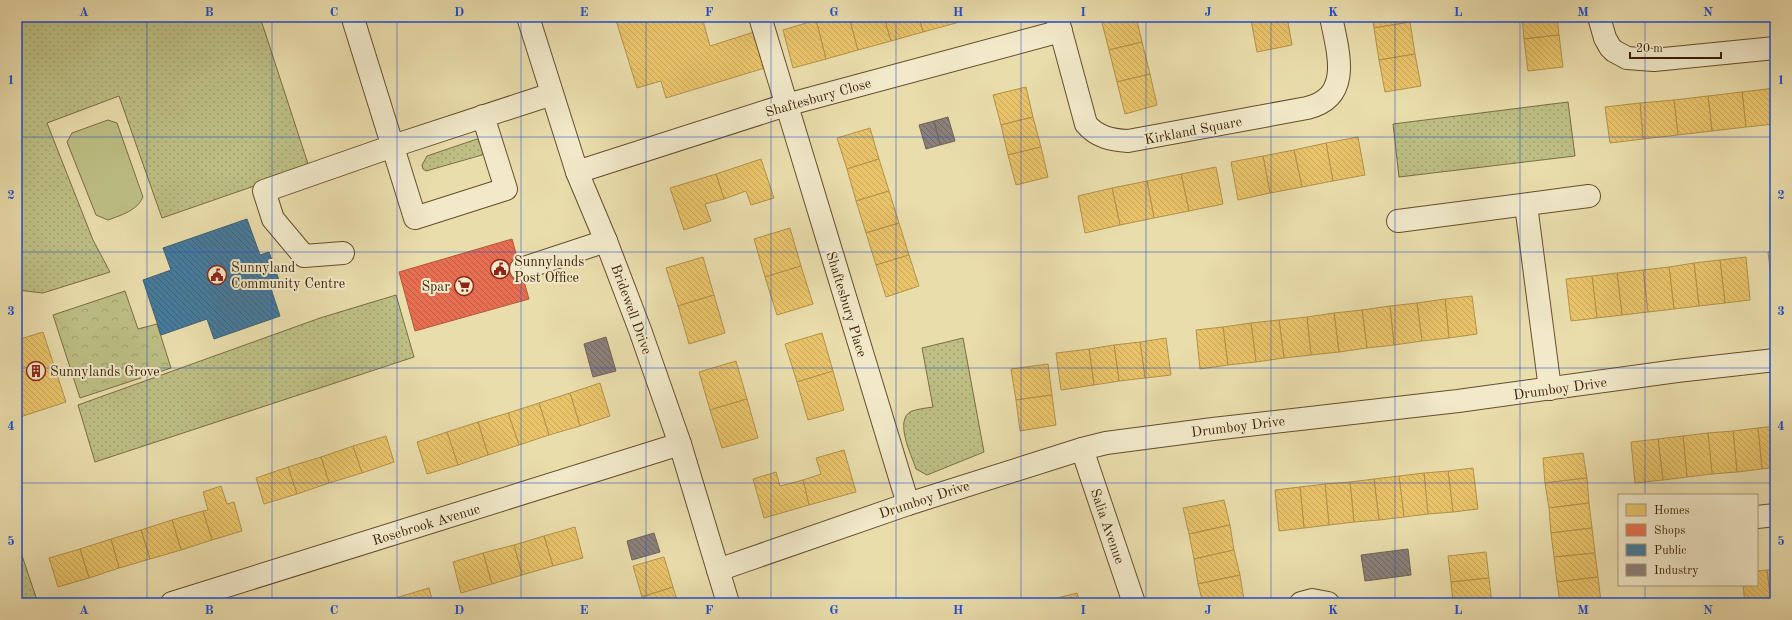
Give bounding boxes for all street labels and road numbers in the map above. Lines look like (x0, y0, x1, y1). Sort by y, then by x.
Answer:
street label: Shaftesbury Close (764, 76, 873, 120)
street label: Kirkland Square (1143, 115, 1243, 147)
street label: Shaftesbury Place (823, 250, 869, 359)
street label: Bridewell Drive (608, 262, 654, 356)
street label: Drumboy Drive (1512, 375, 1608, 402)
street label: Drumboy Drive (1190, 414, 1286, 440)
street label: Drumboy Drive (877, 479, 971, 521)
street label: Salia Avenue (1088, 487, 1126, 566)
street label: Rosebrook Avenue (371, 502, 482, 548)

